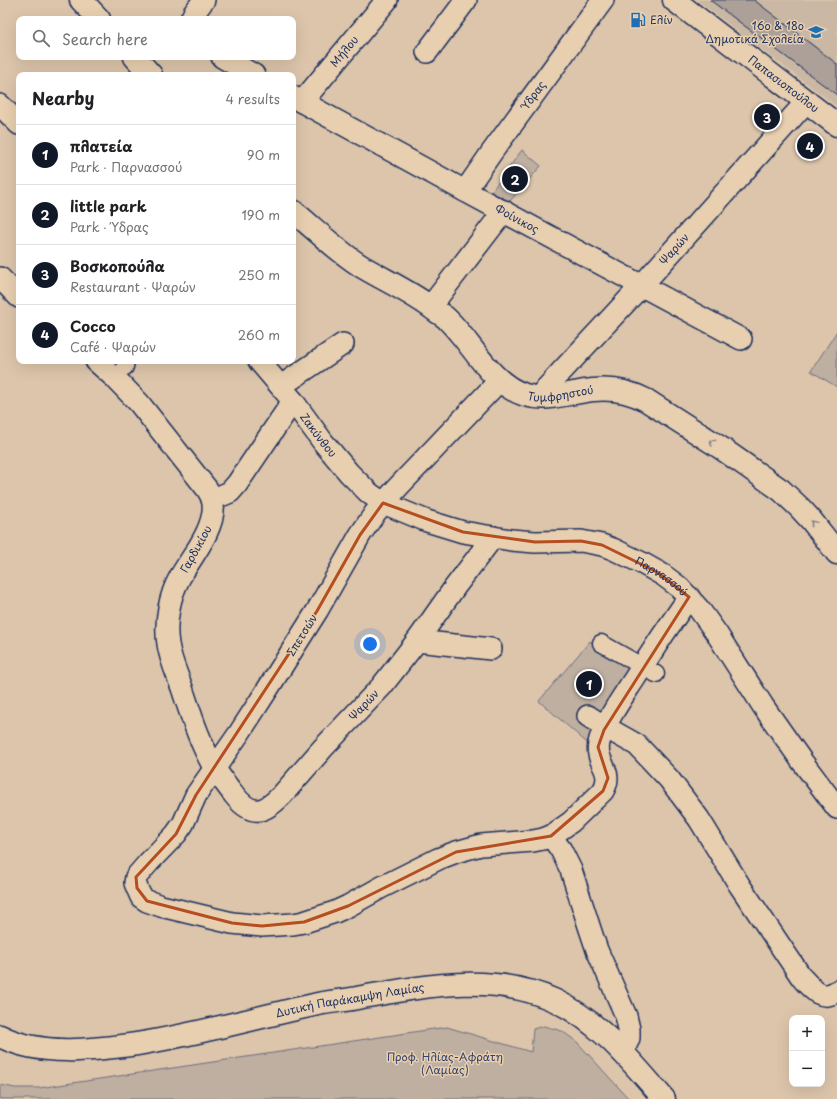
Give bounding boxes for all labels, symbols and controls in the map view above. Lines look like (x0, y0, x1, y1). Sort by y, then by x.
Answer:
fuel station icon: Ελίν (629, 11, 647, 29)
place label: Ελίν (650, 11, 673, 28)
search box (16, 16, 296, 60)
place label: 16ο & 18ο Δημοτικά Σχολεία (705, 17, 804, 47)
school or university icon: 16ο & 18ο Δημοτικά Σχολεία (807, 23, 825, 41)
icon: search (30, 27, 52, 49)
text: Search here (62, 27, 148, 50)
street label: Μήλου (326, 32, 362, 70)
street label: Παπασιοπούλου (745, 51, 823, 116)
street label: Ύδρας (516, 77, 550, 114)
text: Nearby (32, 85, 94, 111)
text: 4 results (226, 89, 280, 108)
pin: 3 (754, 102, 780, 132)
pin: 4 (797, 131, 823, 161)
text: πλατεία (70, 134, 133, 157)
text: 1 (42, 145, 48, 164)
text: 90 m (247, 145, 280, 164)
text: Park · Παρνασσού (70, 157, 182, 176)
pin: 2 (502, 164, 528, 194)
text: little park (70, 194, 147, 217)
street label: Φοίνικος (492, 200, 543, 237)
text: 2 (40, 205, 50, 224)
text: 190 m (241, 205, 280, 224)
text: Park · Ύδρας (70, 217, 149, 236)
street label: Ψαρών (655, 229, 693, 269)
text: Βοσκοπούλα (70, 254, 165, 277)
text: 3 (41, 265, 49, 284)
text: 250 m (238, 265, 280, 284)
text: Restaurant · Ψαρών (70, 277, 196, 296)
text: Cocco (70, 314, 116, 337)
text: 4 (41, 325, 49, 344)
text: 260 m (238, 325, 280, 344)
text: Café · Ψαρών (70, 337, 156, 356)
street label: Τυμφρηστού (526, 381, 594, 405)
street label: Ζακύνθου (296, 409, 341, 461)
one-way arrow (709, 439, 716, 447)
one-way arrow (810, 520, 817, 527)
street label: Γαρδικίου (175, 522, 216, 576)
street label: Παρνασσού (633, 552, 692, 599)
street label: Σπετσών (282, 610, 321, 659)
your location (360, 634, 380, 654)
pin: 1 (576, 669, 602, 699)
street label: Ψαρών (344, 685, 383, 724)
street label: Δυτική Παράκαμψη Λαμίας (274, 978, 426, 1021)
map controls (789, 1015, 825, 1087)
button: + (789, 1015, 825, 1051)
park label: Προφ. Ηλίας-Αφράτη (Λαμίας) (387, 1048, 503, 1078)
button: − (789, 1051, 825, 1087)

